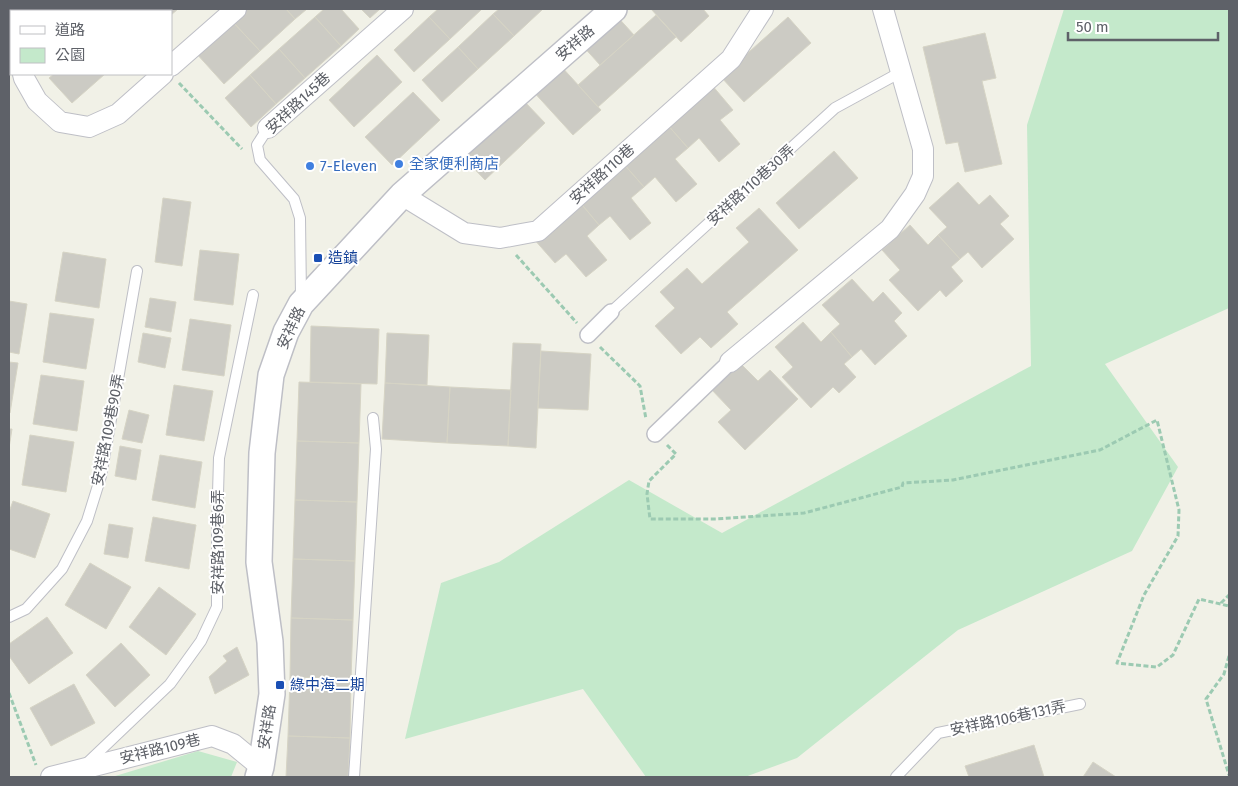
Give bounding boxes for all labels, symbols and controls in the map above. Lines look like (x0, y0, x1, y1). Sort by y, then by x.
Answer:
legend (10, 10, 172, 75)
scale bar (1068, 10, 1218, 42)
text: 50 m (1076, 18, 1109, 36)
text: 道路 (55, 21, 85, 39)
street label: 安祥路 (552, 21, 598, 65)
text: 公園 (55, 46, 85, 64)
street label: 安祥路145巷 (262, 69, 334, 137)
street label: 安祥路110巷 (566, 140, 638, 208)
street label: 安祥路110巷30弄 (703, 141, 799, 229)
place label: 全家便利商店 (409, 155, 499, 173)
place label: 7-Eleven (320, 157, 377, 175)
marker: 全家便利商店 (393, 158, 405, 170)
marker: 7-Eleven (304, 160, 316, 172)
place label: 造鎮 (328, 249, 358, 267)
marker: 造鎮 (312, 252, 324, 264)
street label: 安祥路 (273, 304, 309, 352)
street label: 安祥路109巷90弄 (88, 372, 128, 488)
street label: 安祥路109巷6弄 (209, 489, 227, 595)
place label: 綠中海二期 (290, 676, 365, 694)
marker: 綠中海二期 (274, 679, 286, 691)
street label: 安祥路106巷131弄 (948, 697, 1068, 739)
street label: 安祥路 (255, 703, 279, 751)
street label: 安祥路109巷 (118, 730, 202, 768)

